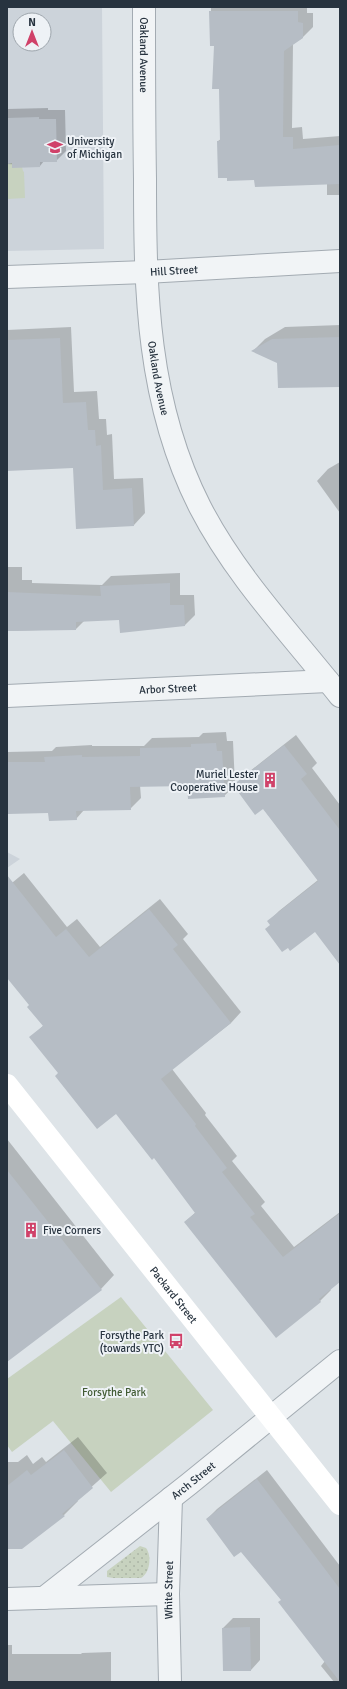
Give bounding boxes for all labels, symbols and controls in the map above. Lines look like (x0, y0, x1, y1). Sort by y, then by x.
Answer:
north arrow (12, 12, 52, 52)
text: N (28, 16, 36, 29)
street label: Oakland Avenue (137, 17, 150, 93)
place label: University of Michigan (67, 135, 122, 161)
school or university icon: University of Michigan (46, 138, 64, 156)
street label: Hill Street (150, 263, 198, 279)
street label: Oakland Avenue (145, 340, 171, 417)
street label: Arbor Street (139, 681, 197, 697)
place label: Muriel Lester Cooperative House (170, 768, 258, 794)
building icon: Muriel Lester Cooperative House (261, 771, 279, 789)
building icon: Five Corners (22, 1221, 40, 1239)
place label: Five Corners (43, 1224, 101, 1237)
street label: Packard Street (147, 1264, 200, 1326)
place label: Forsythe Park (towards YTC) (100, 1329, 164, 1355)
bus stop icon: Forsythe Park (towards YTC) (167, 1332, 185, 1350)
park label: Forsythe Park (82, 1386, 147, 1399)
street label: Arch Street (169, 1459, 218, 1502)
street label: White Street (162, 1560, 176, 1620)

